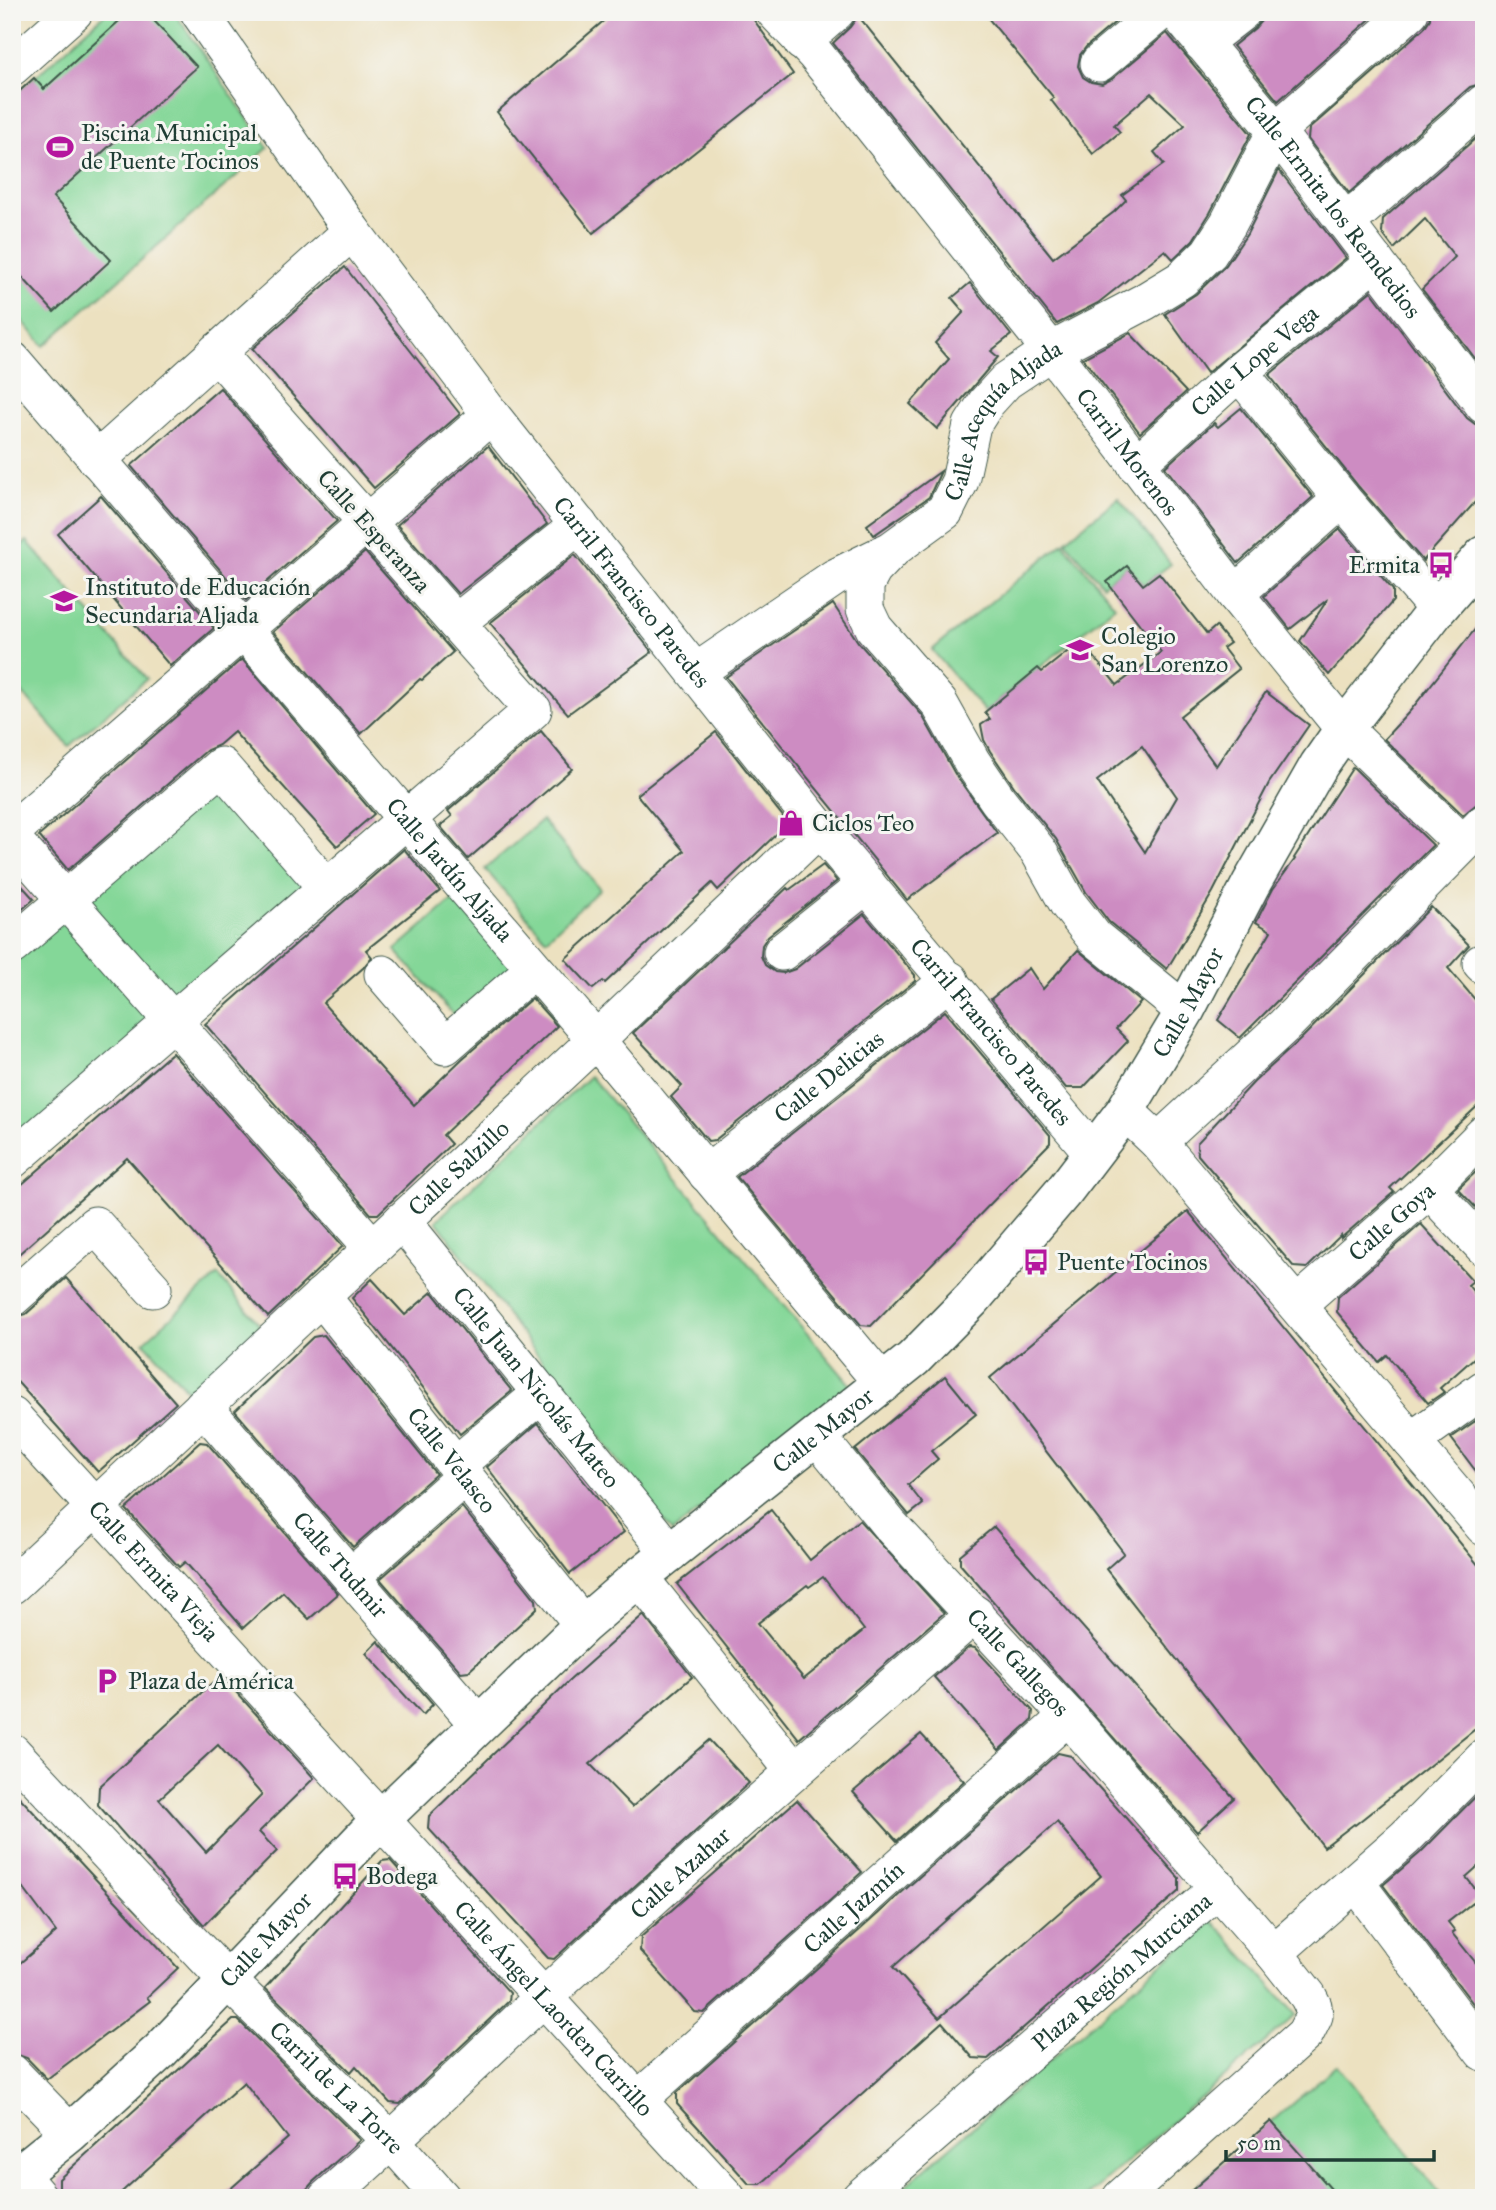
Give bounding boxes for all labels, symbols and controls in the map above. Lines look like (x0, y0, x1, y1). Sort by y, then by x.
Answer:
street label: Calle Ermita los Remdedios (1238, 90, 1428, 324)
place label: Piscina Municipal de Puente Tocinos (81, 118, 259, 176)
sports icon: Piscina Municipal de Puente Tocinos (45, 132, 75, 162)
street label: Calle Lope Vega (1185, 298, 1325, 423)
street label: Calle Acequía Aljada (937, 333, 1067, 506)
street label: Carril Morenos (1070, 382, 1185, 522)
street label: Calle Esperanza (311, 463, 438, 600)
street label: Carril Francisco Paredes (547, 490, 717, 694)
place label: Ermita (1349, 550, 1421, 580)
bus stop icon: Ermita (1426, 550, 1456, 580)
place label: Instituto de Educación Secundaria Aljada (85, 572, 311, 630)
school or university icon: Instituto de Educación Secundaria Aljada (49, 586, 79, 616)
place label: Colegio San Lorenzo (1101, 621, 1228, 679)
school or university icon: Colegio San Lorenzo (1065, 635, 1095, 665)
street label: Calle Jardín Aljada (380, 792, 521, 949)
shop icon: Ciclos Teo (776, 808, 806, 838)
place label: Ciclos Teo (812, 808, 914, 838)
street label: Carril Francisco Paredes (903, 932, 1079, 1132)
street label: Calle Mayor (1146, 942, 1230, 1063)
street label: Calle Delicias (768, 1024, 890, 1130)
street label: Calle Salzillo (402, 1114, 516, 1223)
street label: Calle Goya (1342, 1175, 1442, 1268)
bus stop icon: Puente Tocinos (1021, 1247, 1051, 1277)
place label: Puente Tocinos (1057, 1247, 1208, 1277)
street label: Calle Juan Nicolás Mateo (446, 1281, 627, 1494)
street label: Calle Mayor (766, 1381, 880, 1480)
street label: Calle Velasco (400, 1401, 503, 1519)
street label: Calle Ermita Vieja (82, 1494, 226, 1648)
street label: Calle Tudmir (286, 1505, 395, 1624)
street label: Calle Gallegos (960, 1602, 1076, 1723)
parking icon: Plaza de América (92, 1666, 122, 1696)
place label: Plaza de América (128, 1666, 295, 1696)
street label: Calle Azahar (624, 1820, 737, 1926)
street label: Calle Jazmín (797, 1855, 910, 1960)
bus stop icon: Bodega (330, 1861, 360, 1891)
place label: Bodega (366, 1861, 438, 1891)
street label: Calle Mayor (213, 1885, 319, 1994)
street label: Plaza Región Murciana (1026, 1885, 1219, 2058)
street label: Calle Ángel Laorden Carrillo (448, 1894, 660, 2123)
street label: Carril de La Torre (263, 2015, 411, 2160)
scale bar (1226, 2119, 1435, 2163)
text: 50 m (1237, 2130, 1282, 2156)

